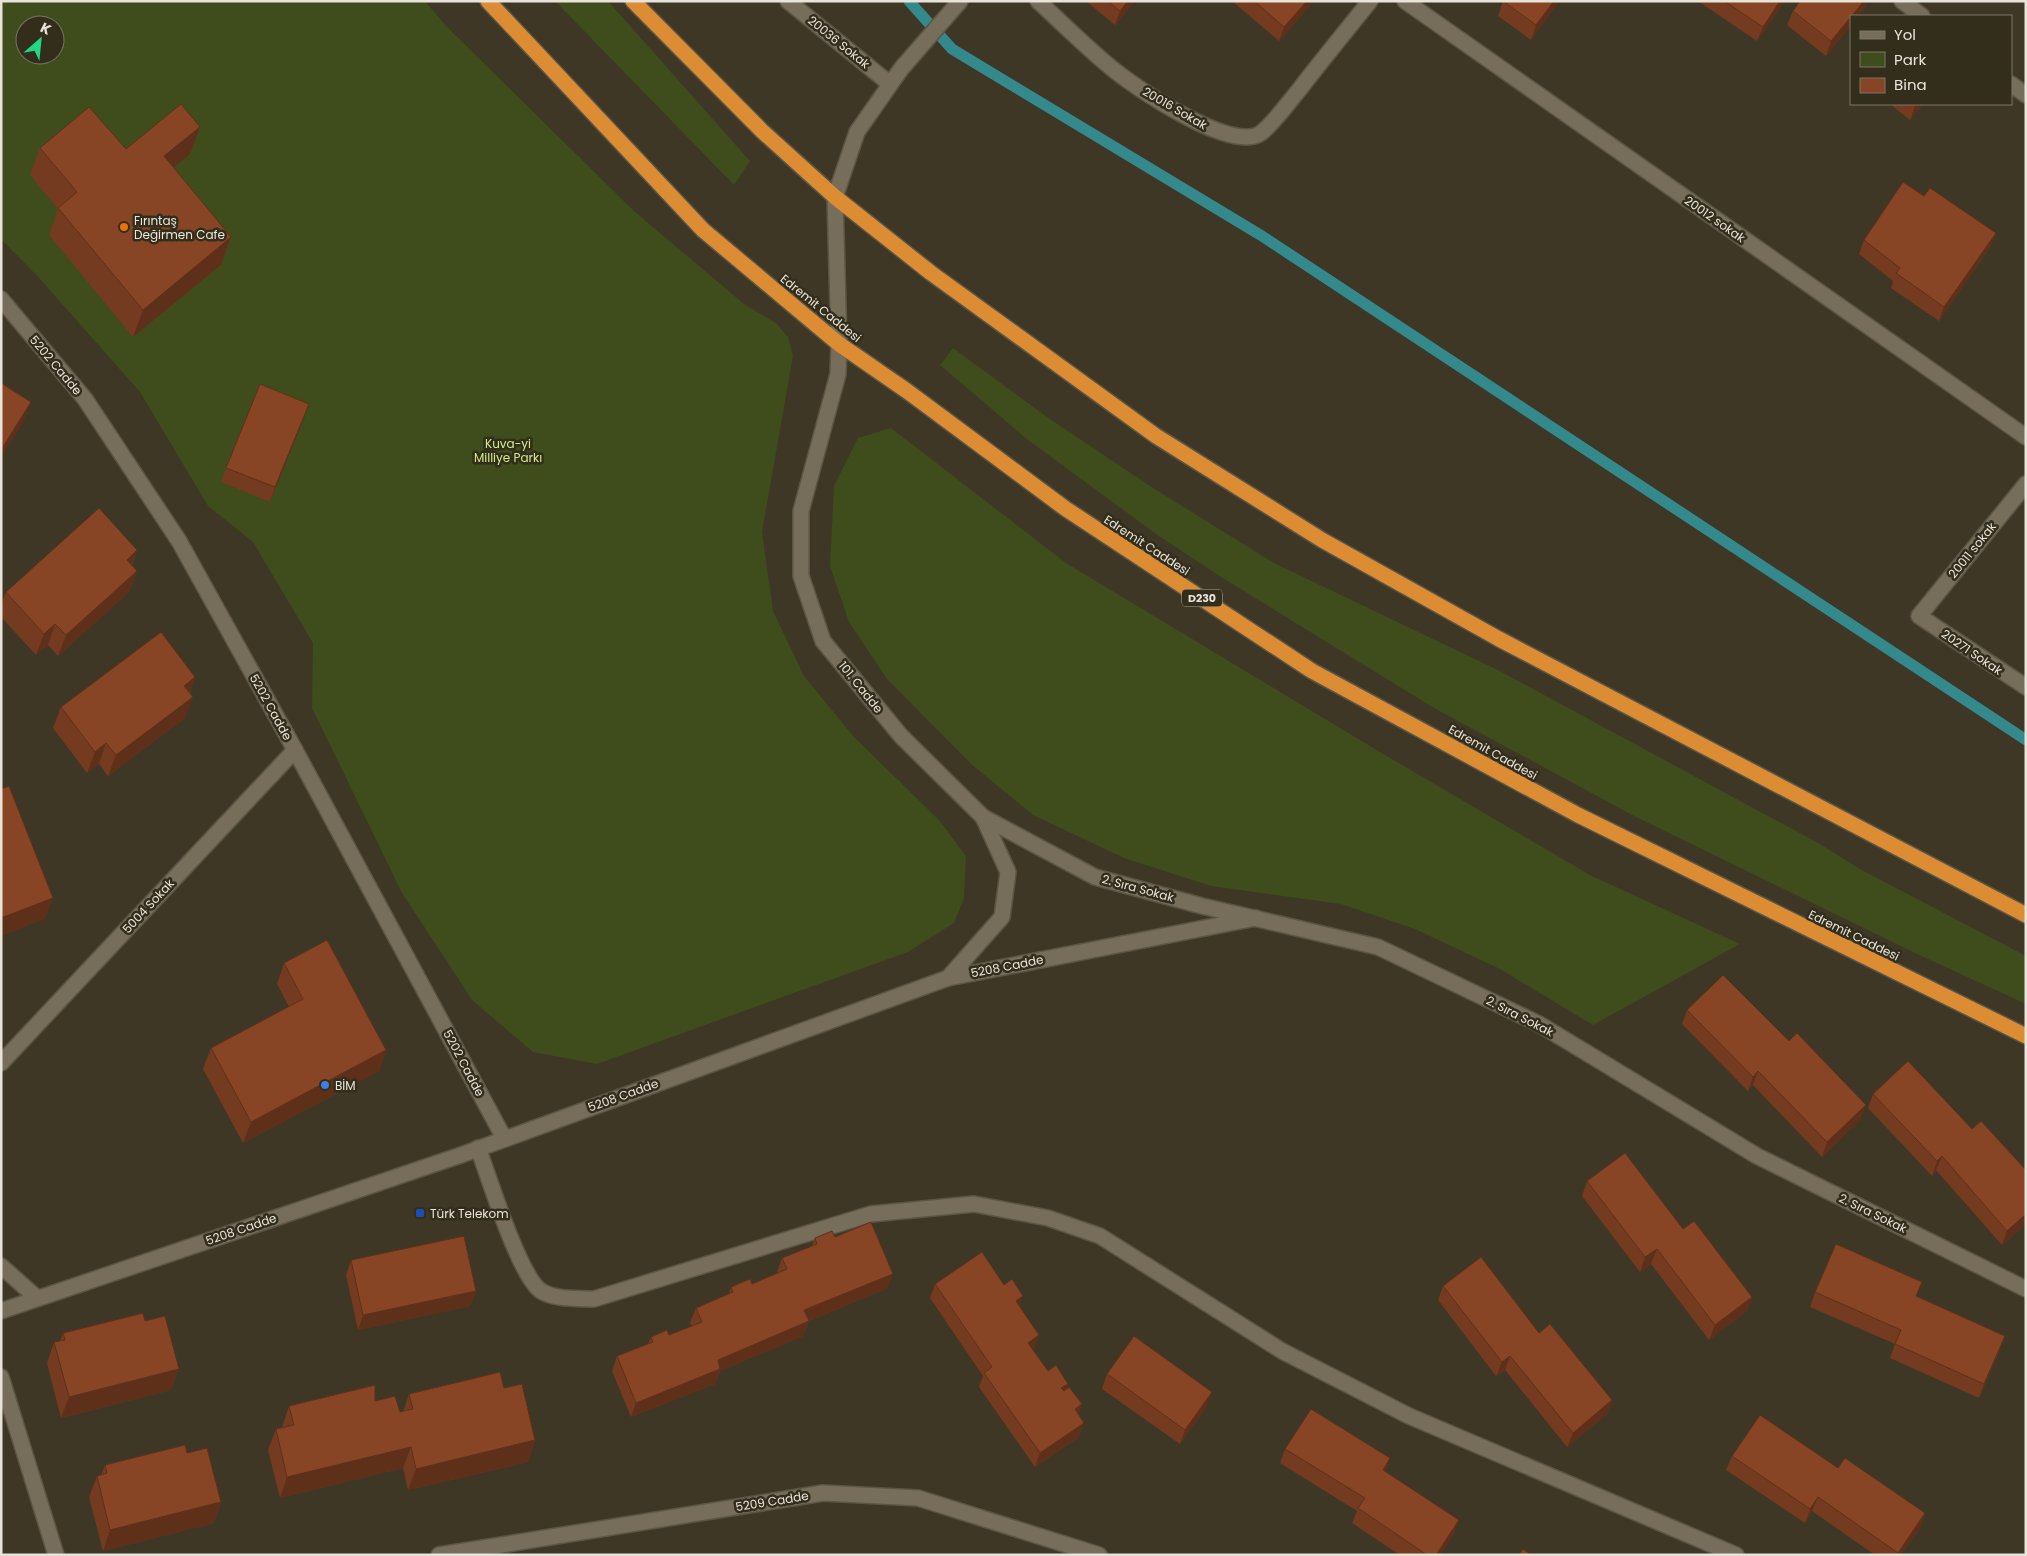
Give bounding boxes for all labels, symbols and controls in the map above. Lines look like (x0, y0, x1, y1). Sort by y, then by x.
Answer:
street label: 20036 Sokak (804, 12, 874, 73)
north arrow (15, 15, 65, 65)
legend (1850, 15, 2012, 105)
text: K (37, 17, 55, 40)
text: Yol (1894, 24, 1916, 45)
text: Park (1894, 49, 1926, 70)
text: Bina (1894, 74, 1927, 95)
street label: 20016 Sokak (1140, 83, 1211, 134)
street label: 20012 sokak (1681, 192, 1749, 247)
place label: Fırıntaş Değirmen Cafe (134, 212, 225, 243)
marker: Fırıntaş Değirmen Cafe (118, 221, 130, 233)
street label: Edremit Caddesi (777, 270, 865, 346)
street label: 5202 Cadde (26, 332, 86, 398)
park label: Kuva-yi Milliye Parkı (474, 435, 542, 466)
street label: Edremit Caddesi (1101, 511, 1193, 579)
street label: 20011 sokak (1944, 518, 2000, 581)
road number: D230 (1182, 590, 1222, 606)
street label: 20271 Sokak (1938, 625, 2006, 679)
street label: 101. Cadde (835, 658, 887, 716)
street label: 5202 Cadde (246, 671, 296, 743)
street label: Edremit Caddesi (1445, 720, 1541, 784)
street label: 2. Sıra Sokak (1100, 870, 1177, 906)
street label: 5004 Sokak (118, 875, 178, 937)
street label: Edremit Caddesi (1806, 906, 1902, 964)
street label: 5208 Cadde (969, 951, 1045, 981)
street label: 2. Sıra Sokak (1483, 992, 1557, 1041)
street label: 5202 Cadde (439, 1027, 489, 1099)
street label: 5208 Cadde (585, 1074, 661, 1116)
place label: BİM (335, 1077, 356, 1094)
marker: BİM (319, 1079, 331, 1091)
street label: 2. Sıra Sokak (1836, 1189, 1911, 1237)
place label: Türk Telekom (430, 1205, 509, 1222)
marker: Türk Telekom (414, 1207, 426, 1219)
street label: 5208 Cadde (203, 1209, 279, 1249)
street label: 5209 Cadde (734, 1487, 810, 1515)

